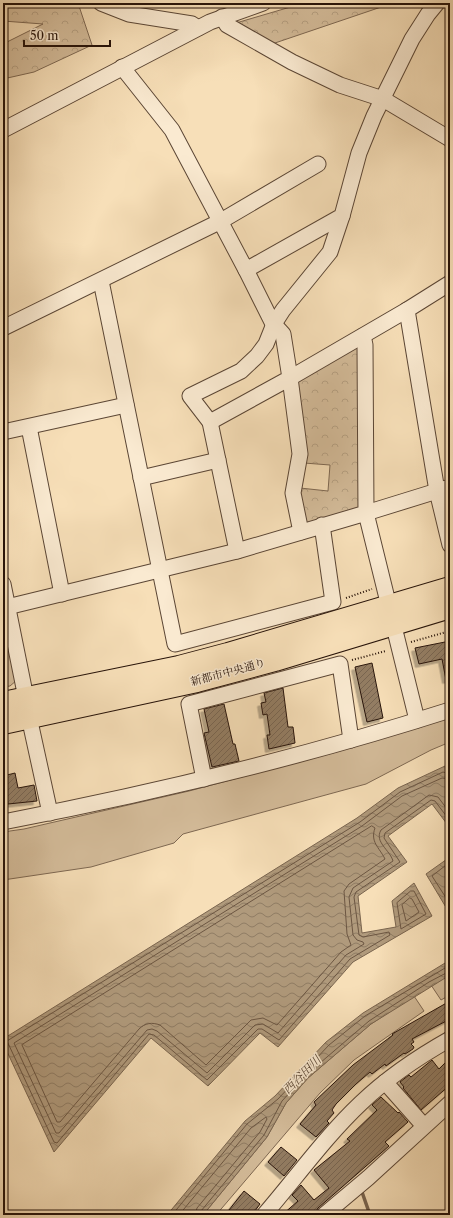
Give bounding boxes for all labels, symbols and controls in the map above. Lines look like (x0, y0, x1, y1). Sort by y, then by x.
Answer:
scale bar (24, 22, 110, 48)
text: 50 m (30, 28, 59, 43)
street label: 新都市中央通り (189, 655, 267, 689)
water label: 西谷田川 (279, 1051, 325, 1097)

